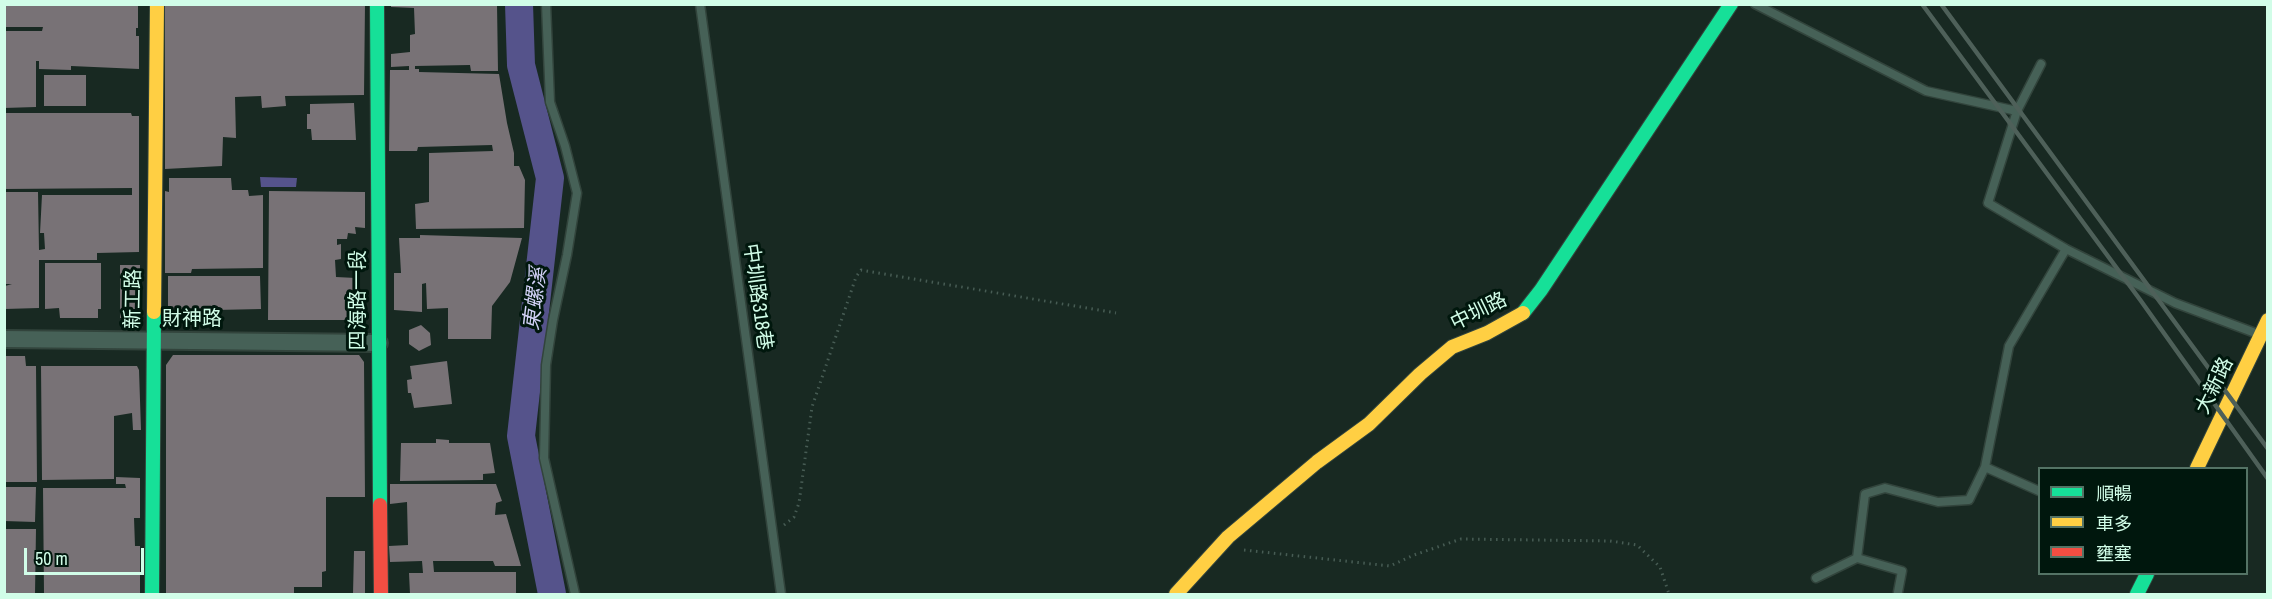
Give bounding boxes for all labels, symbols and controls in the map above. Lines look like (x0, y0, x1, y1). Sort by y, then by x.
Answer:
street label: 中圳路318巷 (738, 242, 776, 352)
street label: 四海路一段 (347, 250, 371, 350)
water label: 東螺溪 (520, 266, 552, 332)
street label: 新工路 (121, 269, 147, 329)
street label: 中圳路 (1447, 288, 1511, 336)
street label: 財神路 (162, 308, 222, 332)
street label: 大新路 (2191, 354, 2239, 418)
legend (2038, 467, 2248, 575)
text: 順暢 (2096, 481, 2132, 506)
text: 車多 (2096, 511, 2132, 536)
scale bar (27, 536, 147, 574)
text: 壅塞 (2096, 541, 2132, 566)
text: 50 m (35, 546, 68, 571)

